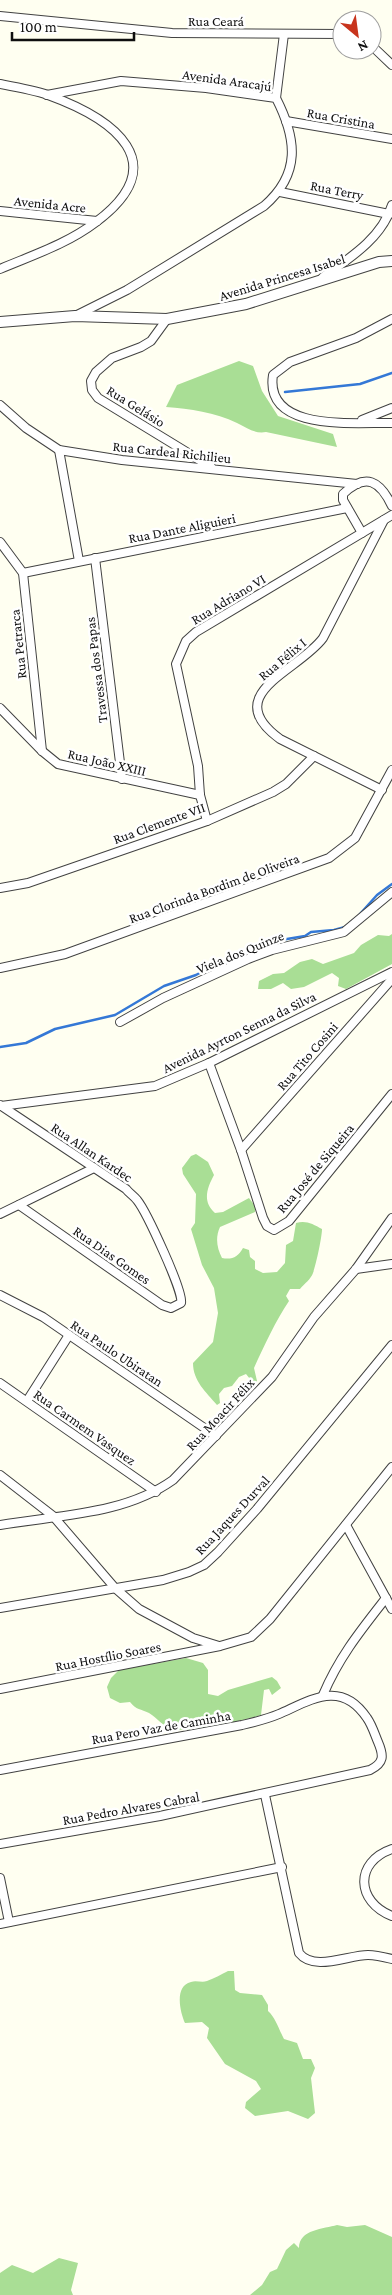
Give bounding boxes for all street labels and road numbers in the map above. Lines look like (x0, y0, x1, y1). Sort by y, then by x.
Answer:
street label: Rua Ceará (188, 13, 245, 29)
street label: Avenida Aracajú (181, 66, 273, 95)
street label: Rua Cristina (306, 104, 377, 132)
street label: Rua Terry (309, 177, 365, 203)
street label: Avenida Acre (13, 192, 87, 216)
street label: Avenida Princesa Isabel (217, 250, 347, 304)
street label: Rua Gelásio (104, 382, 168, 430)
street label: Rua Cardeal Richilieu (112, 438, 233, 466)
street label: Rua Dante Aliguieri (127, 510, 237, 546)
street label: Rua Adriano VI (188, 571, 268, 627)
street label: Rua Petrarca (6, 608, 30, 680)
street label: Travessa dos Papas (82, 616, 110, 724)
street label: Rua Félix I (255, 634, 309, 684)
street label: Rua João XXIII (66, 745, 148, 779)
street label: Rua Clemente VII (111, 799, 207, 847)
street label: Rua Clorinda Bordim de Oliveira (127, 850, 302, 926)
street label: Viela dos Quinze (194, 927, 286, 977)
street label: Avenida Ayrton Senna da Silva (160, 988, 319, 1076)
street label: Rua Tito Cosini (273, 1018, 341, 1093)
street label: Rua Allan Kardec (48, 1119, 136, 1185)
street label: Rua José de Siqueira (273, 1120, 357, 1216)
street label: Rua Dias Gomes (70, 1223, 154, 1287)
street label: Rua Paulo Ubiratan (68, 1316, 167, 1390)
street label: Rua Moacir Félix (182, 1374, 258, 1453)
street label: Rua Carmem Vasquez (31, 1386, 139, 1468)
street label: Rua Jaques Durval (191, 1472, 273, 1558)
street label: Rua Hostílio Soares (54, 1638, 162, 1674)
street label: Rua Pero Vaz de Caminha (90, 1707, 232, 1747)
street label: Rua Pedro Alvares Cabral (61, 1788, 201, 1828)

